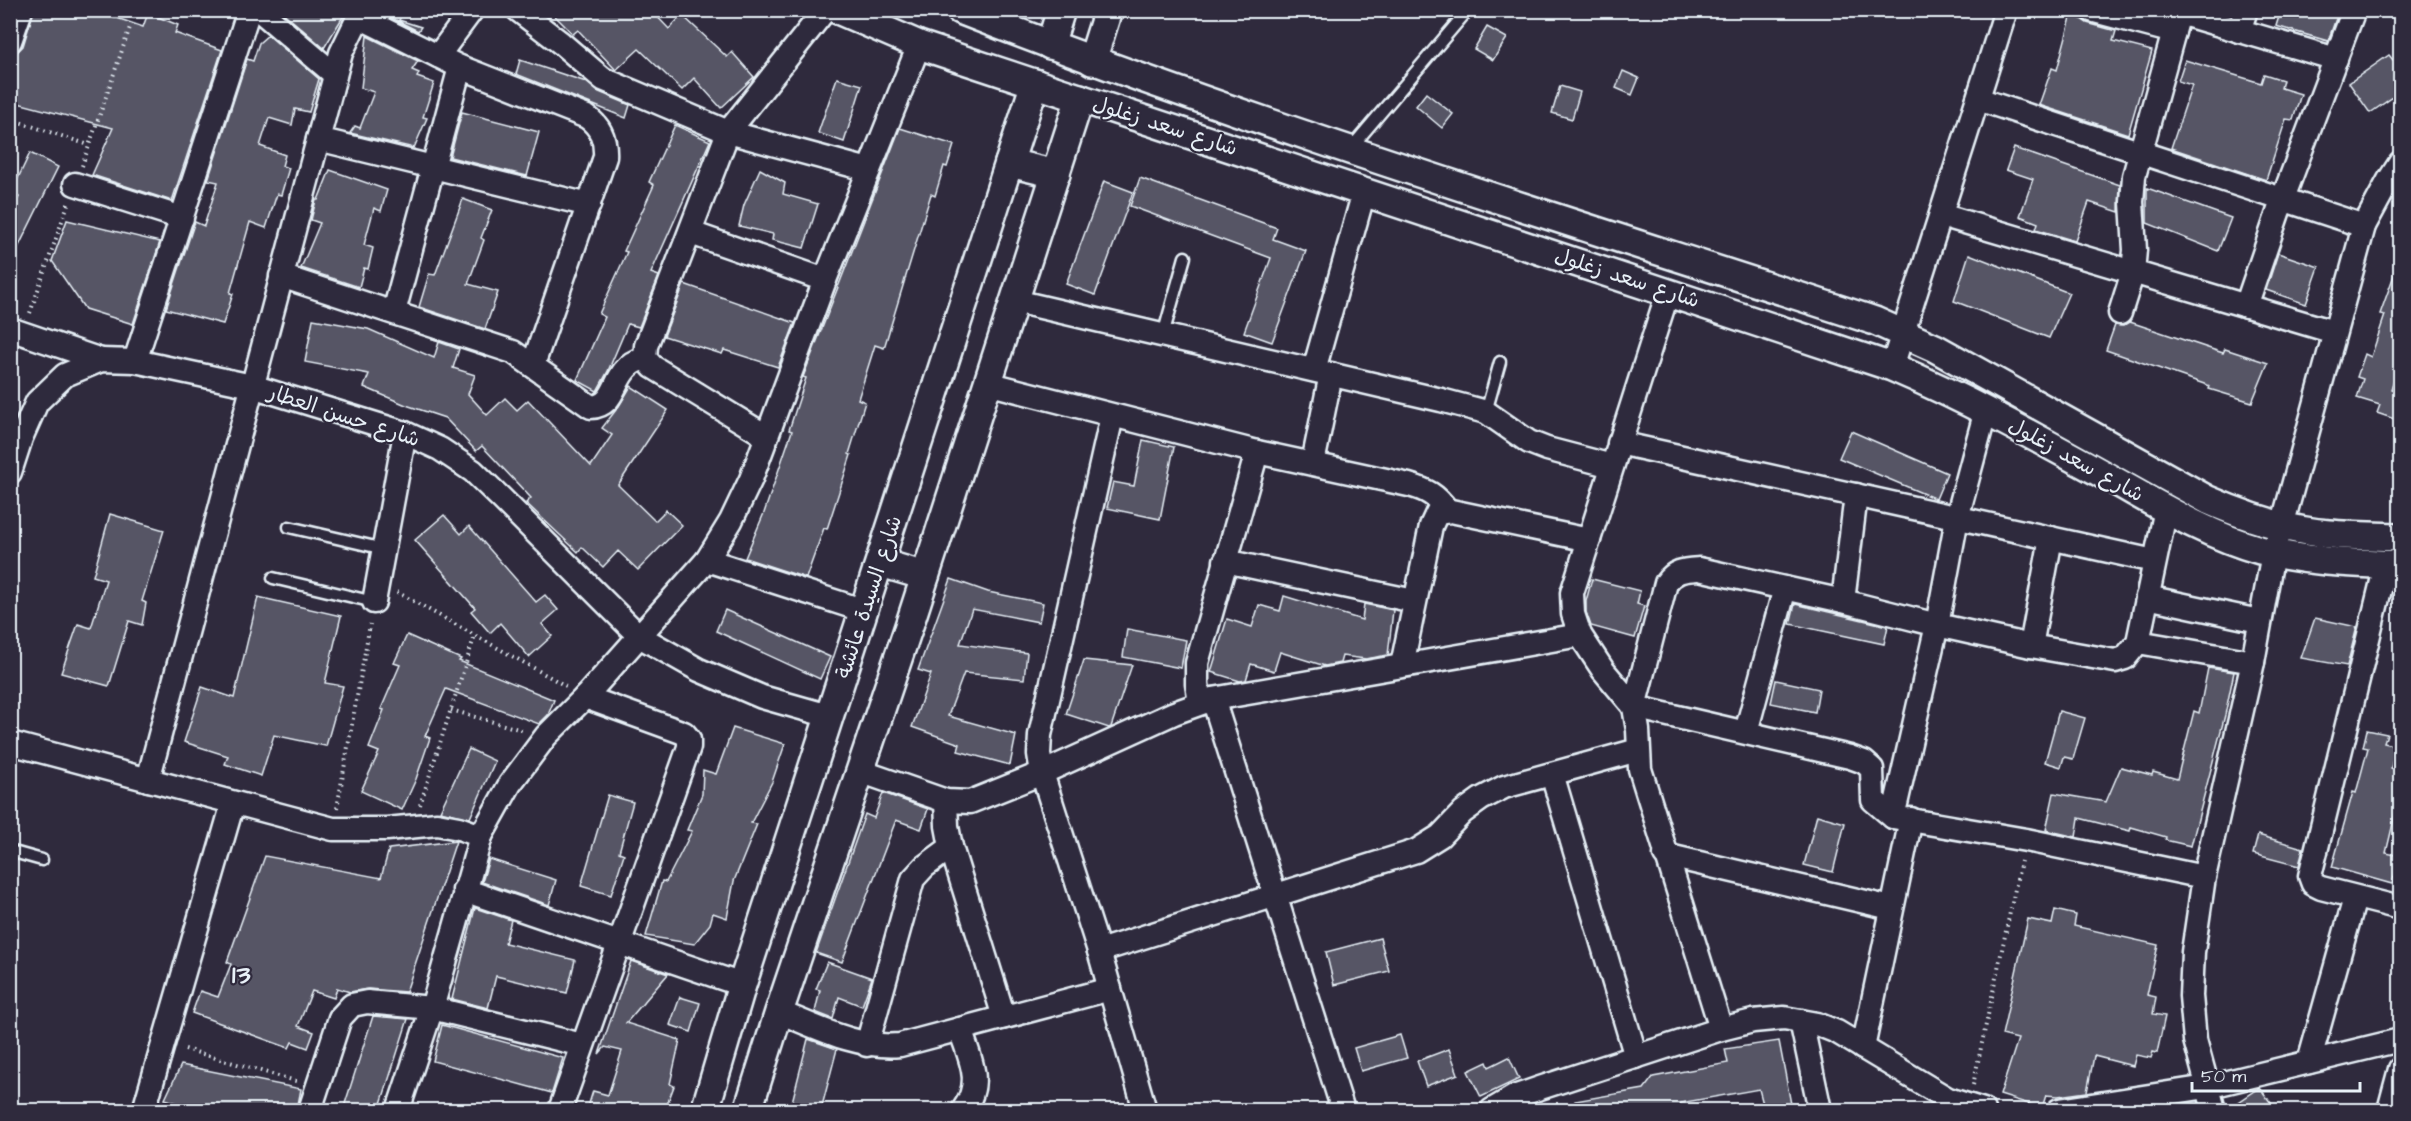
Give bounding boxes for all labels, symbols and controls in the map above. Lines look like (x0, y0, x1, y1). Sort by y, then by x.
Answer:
street label: شارع سعد زغلول (1089, 89, 1241, 163)
street label: شارع سعد زغلول (1551, 241, 1703, 315)
street label: شارع حسن العطار (263, 377, 423, 454)
street label: شارع سعد زغلول (2003, 411, 2149, 509)
street label: شارع السيدة عائشة (829, 512, 909, 682)
district label: 13 (232, 956, 252, 994)
scale bar (2192, 1055, 2360, 1093)
text: 50 m (2201, 1064, 2246, 1089)

